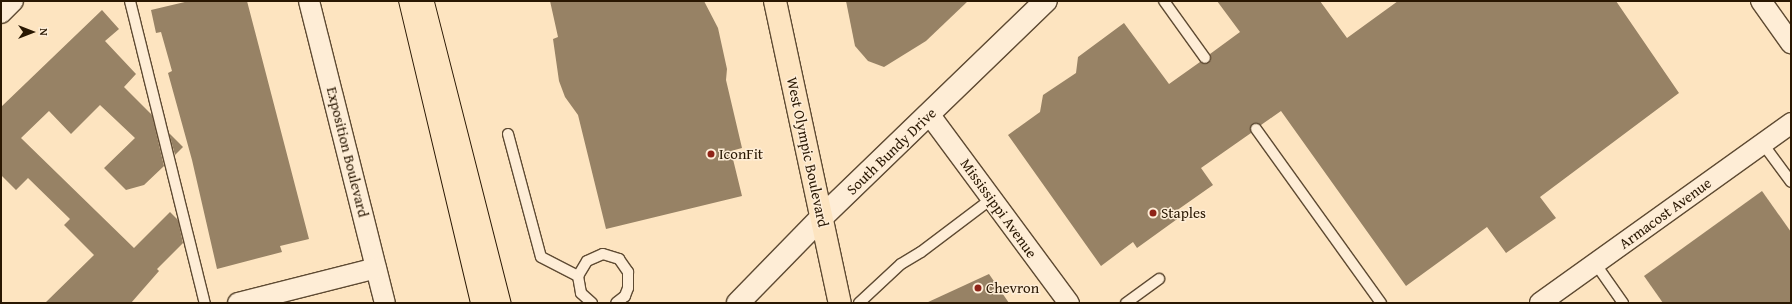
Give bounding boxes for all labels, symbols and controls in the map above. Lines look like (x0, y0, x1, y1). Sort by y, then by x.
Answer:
north arrow (12, 12, 52, 52)
text: N (36, 28, 52, 36)
street label: West Olympic Boulevard (783, 75, 833, 229)
street label: Exposition Boulevard (323, 85, 373, 219)
street label: South Bundy Drive (842, 104, 940, 198)
place label: IconFit (719, 145, 763, 163)
marker: IconFit (706, 149, 716, 159)
street label: Mississippi Avenue (957, 155, 1041, 261)
street label: Armacost Avenue (1615, 174, 1715, 252)
place label: Staples (1161, 204, 1206, 222)
marker: Staples (1148, 208, 1158, 218)
place label: Chevron (986, 279, 1039, 297)
marker: Chevron (973, 283, 983, 293)

